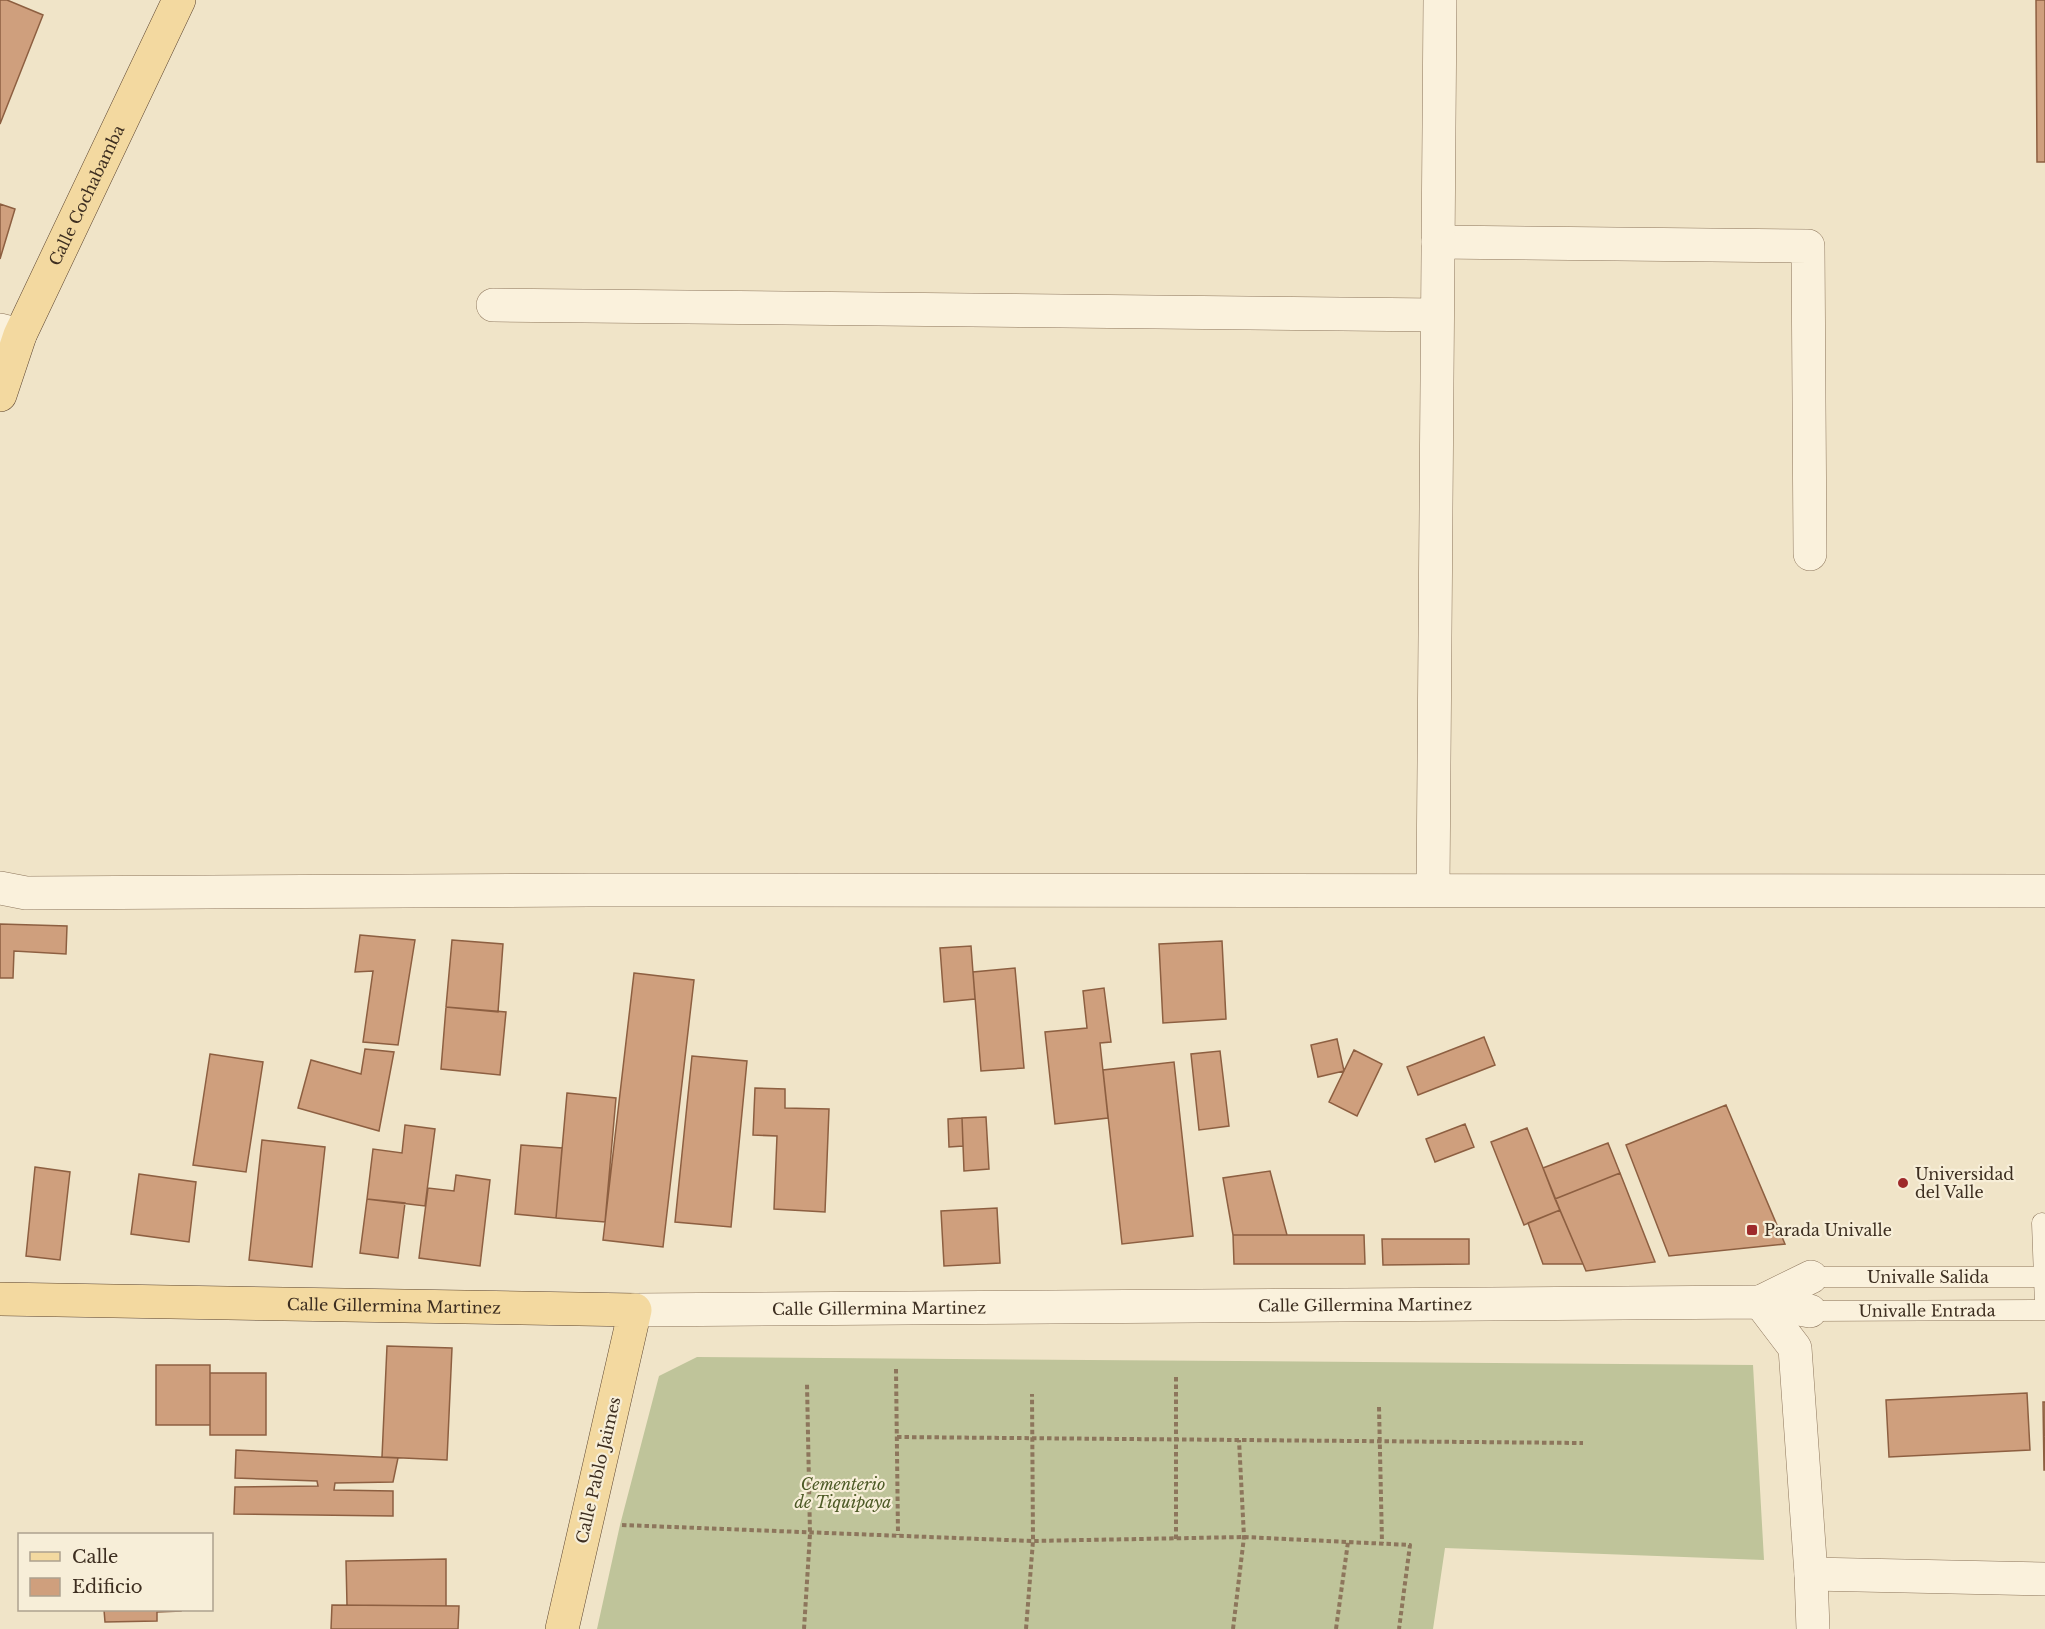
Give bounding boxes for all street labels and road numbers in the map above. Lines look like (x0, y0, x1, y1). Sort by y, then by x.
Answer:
street label: Calle Cochabamba (44, 121, 128, 269)
street label: Univalle Salida (1867, 1267, 1989, 1287)
street label: Calle Gillermina Martinez (287, 1294, 501, 1318)
street label: Calle Gillermina Martinez (1258, 1294, 1472, 1316)
street label: Calle Gillermina Martinez (772, 1298, 986, 1319)
street label: Univalle Entrada (1858, 1300, 1996, 1321)
street label: Calle Pablo Jaimes (571, 1395, 625, 1545)

